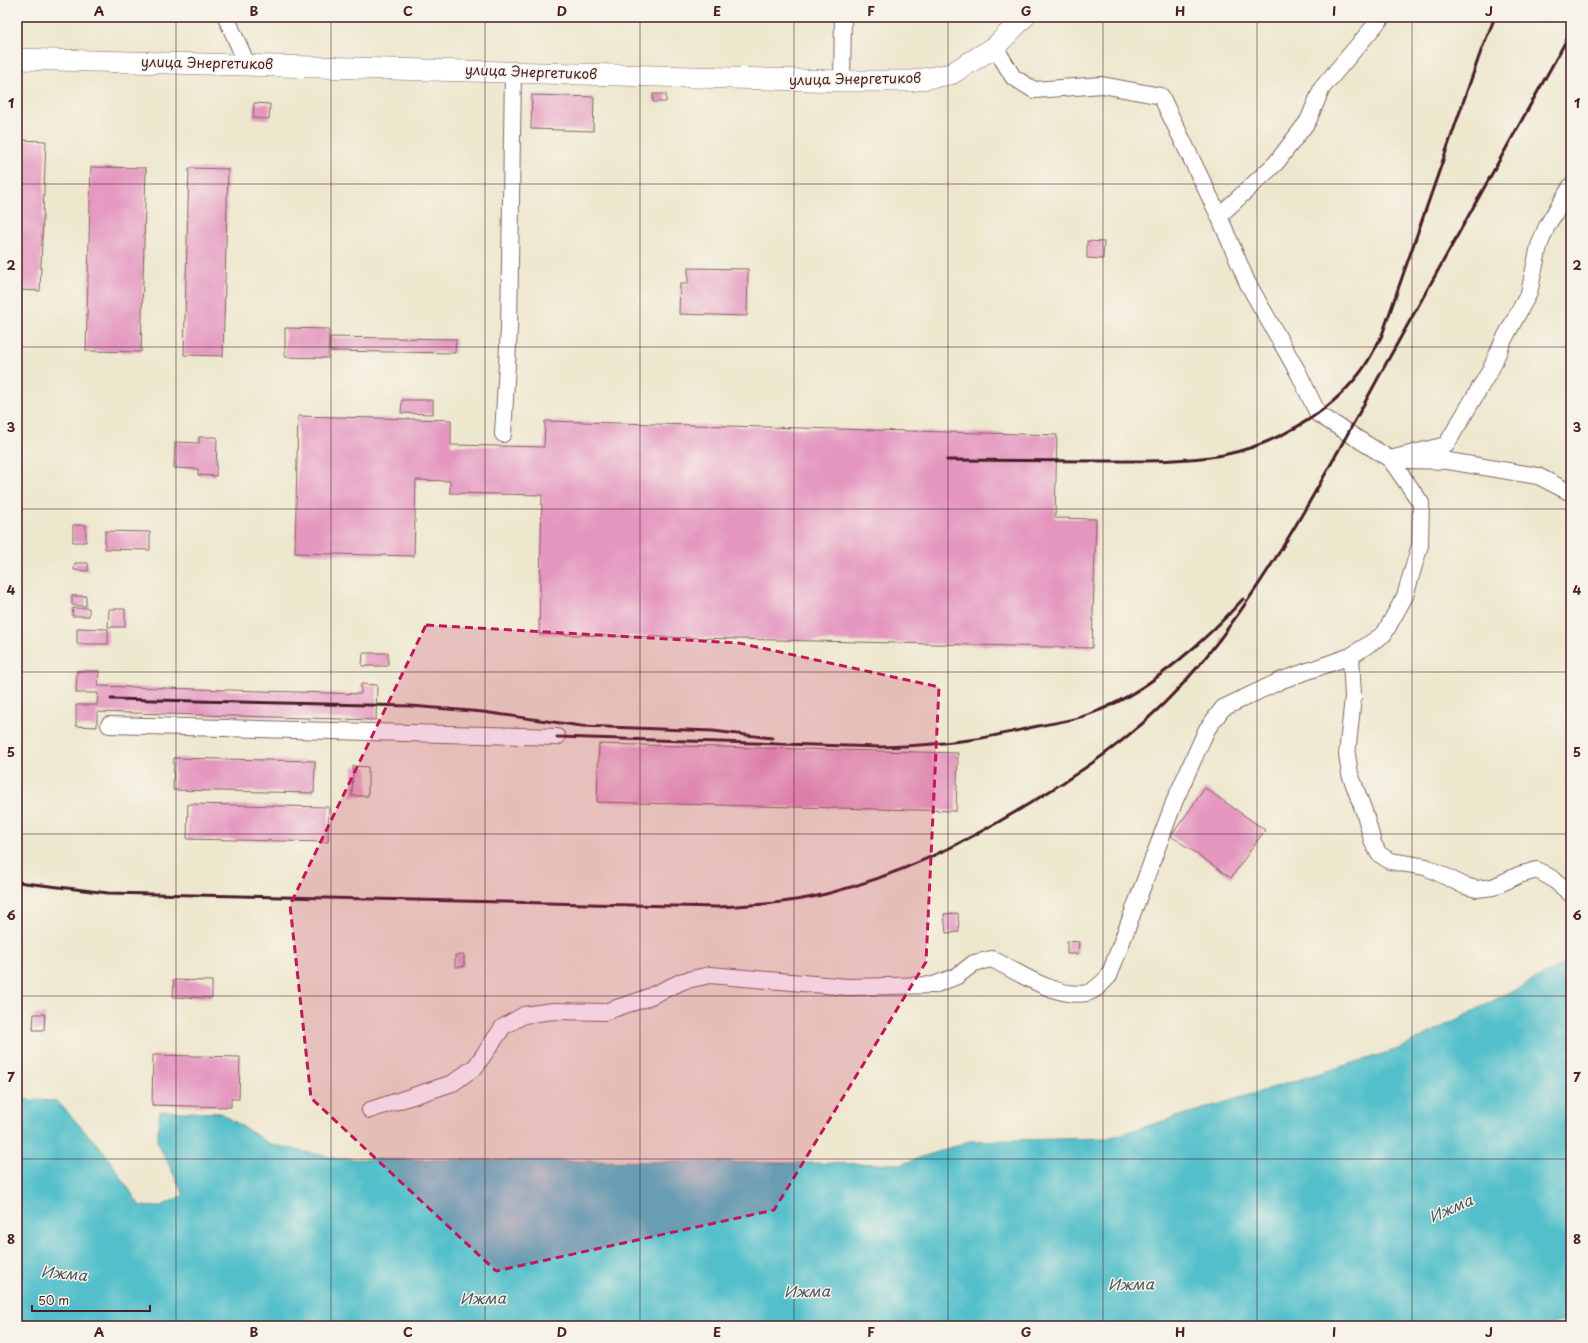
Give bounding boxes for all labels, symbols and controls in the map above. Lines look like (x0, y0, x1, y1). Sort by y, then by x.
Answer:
text: A (94, 1, 104, 20)
text: B (250, 1, 259, 20)
text: C (403, 1, 413, 20)
text: D (557, 1, 567, 20)
text: E (713, 1, 721, 20)
text: F (867, 1, 875, 20)
text: G (1021, 1, 1031, 20)
text: H (1175, 1, 1185, 20)
text: I (1332, 1, 1336, 20)
text: J (1485, 1, 1493, 20)
street label: улица Энергетиков (141, 51, 273, 74)
street label: улица Энергетиков (465, 59, 598, 84)
street label: улица Энергетиков (789, 67, 921, 90)
text: 1 (8, 93, 14, 112)
text: 1 (1574, 93, 1580, 112)
text: 2 (6, 255, 16, 274)
text: 2 (1572, 255, 1582, 274)
text: 3 (7, 417, 16, 436)
text: 3 (1573, 417, 1582, 436)
text: 4 (7, 580, 16, 599)
text: 4 (1573, 580, 1582, 599)
text: 5 (7, 742, 15, 761)
text: 5 (1573, 742, 1581, 761)
text: 6 (6, 905, 16, 924)
text: 6 (1572, 905, 1582, 924)
text: 7 (7, 1067, 15, 1086)
text: 7 (1573, 1067, 1581, 1086)
water label: Ижма (1425, 1187, 1477, 1228)
text: 8 (7, 1229, 15, 1248)
text: 8 (1573, 1229, 1581, 1248)
water label: Ижма (40, 1259, 89, 1286)
water label: Ижма (1108, 1272, 1155, 1295)
water label: Ижма (784, 1279, 831, 1302)
water label: Ижма (460, 1286, 507, 1309)
scale bar (32, 1287, 150, 1313)
text: 50 m (38, 1291, 69, 1309)
text: A (94, 1322, 104, 1341)
text: B (250, 1322, 259, 1341)
text: C (403, 1322, 413, 1341)
text: D (557, 1322, 567, 1341)
text: E (713, 1322, 721, 1341)
text: F (867, 1322, 875, 1341)
text: G (1021, 1322, 1031, 1341)
text: H (1175, 1322, 1185, 1341)
text: I (1332, 1322, 1336, 1341)
text: J (1485, 1322, 1493, 1341)

